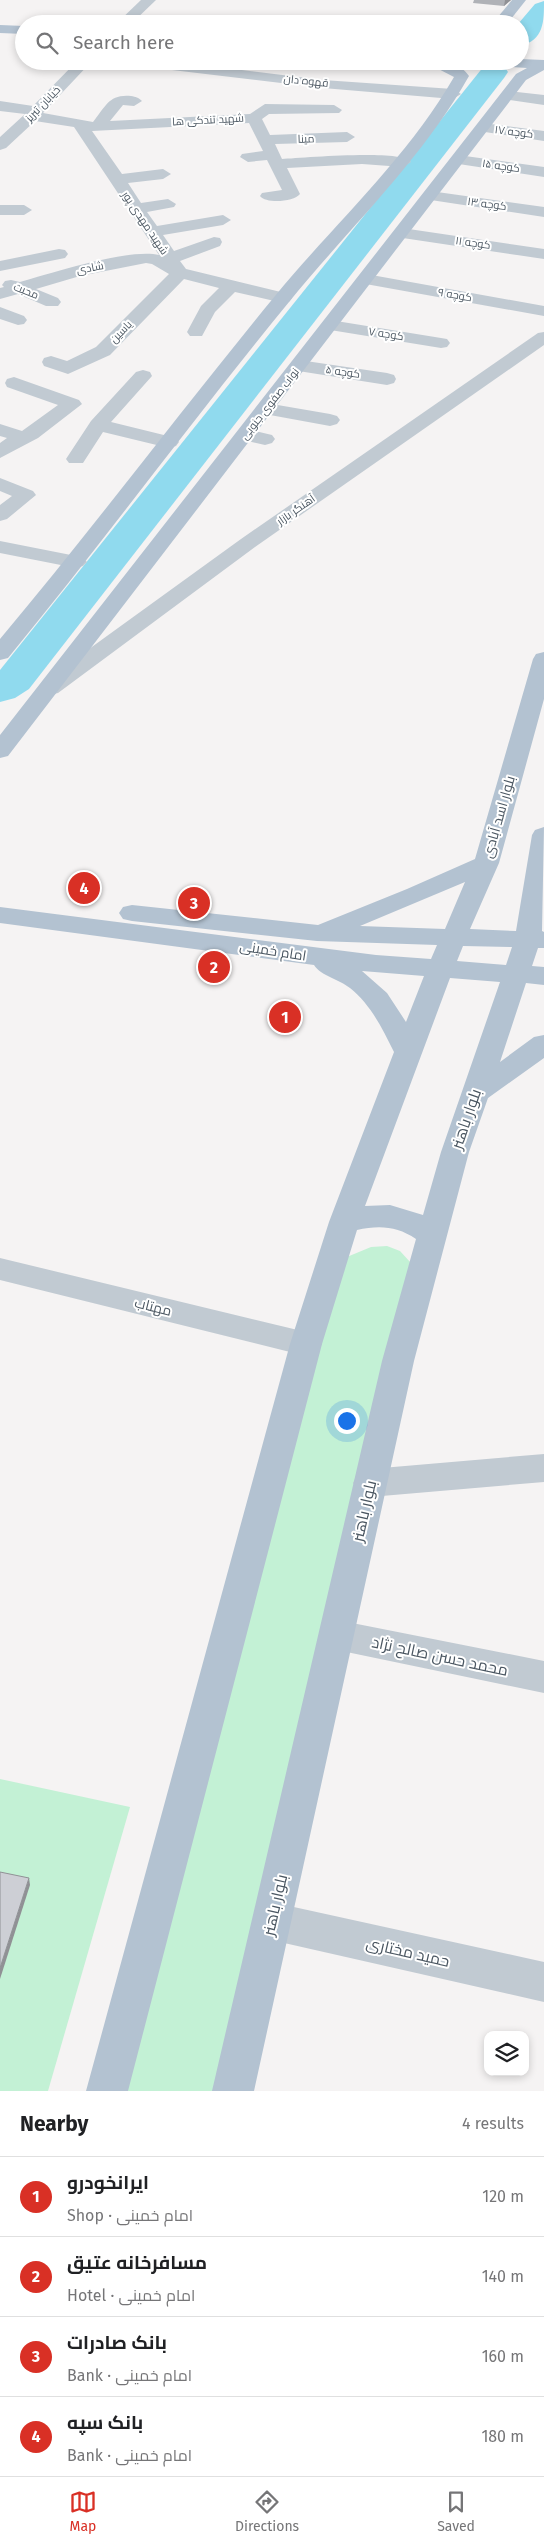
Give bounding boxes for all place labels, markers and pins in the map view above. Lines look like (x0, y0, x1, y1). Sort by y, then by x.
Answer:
pin: 4 (68, 869, 100, 907)
pin: 3 (178, 884, 210, 922)
pin: 2 (198, 948, 230, 986)
pin: 1 (269, 998, 301, 1036)

